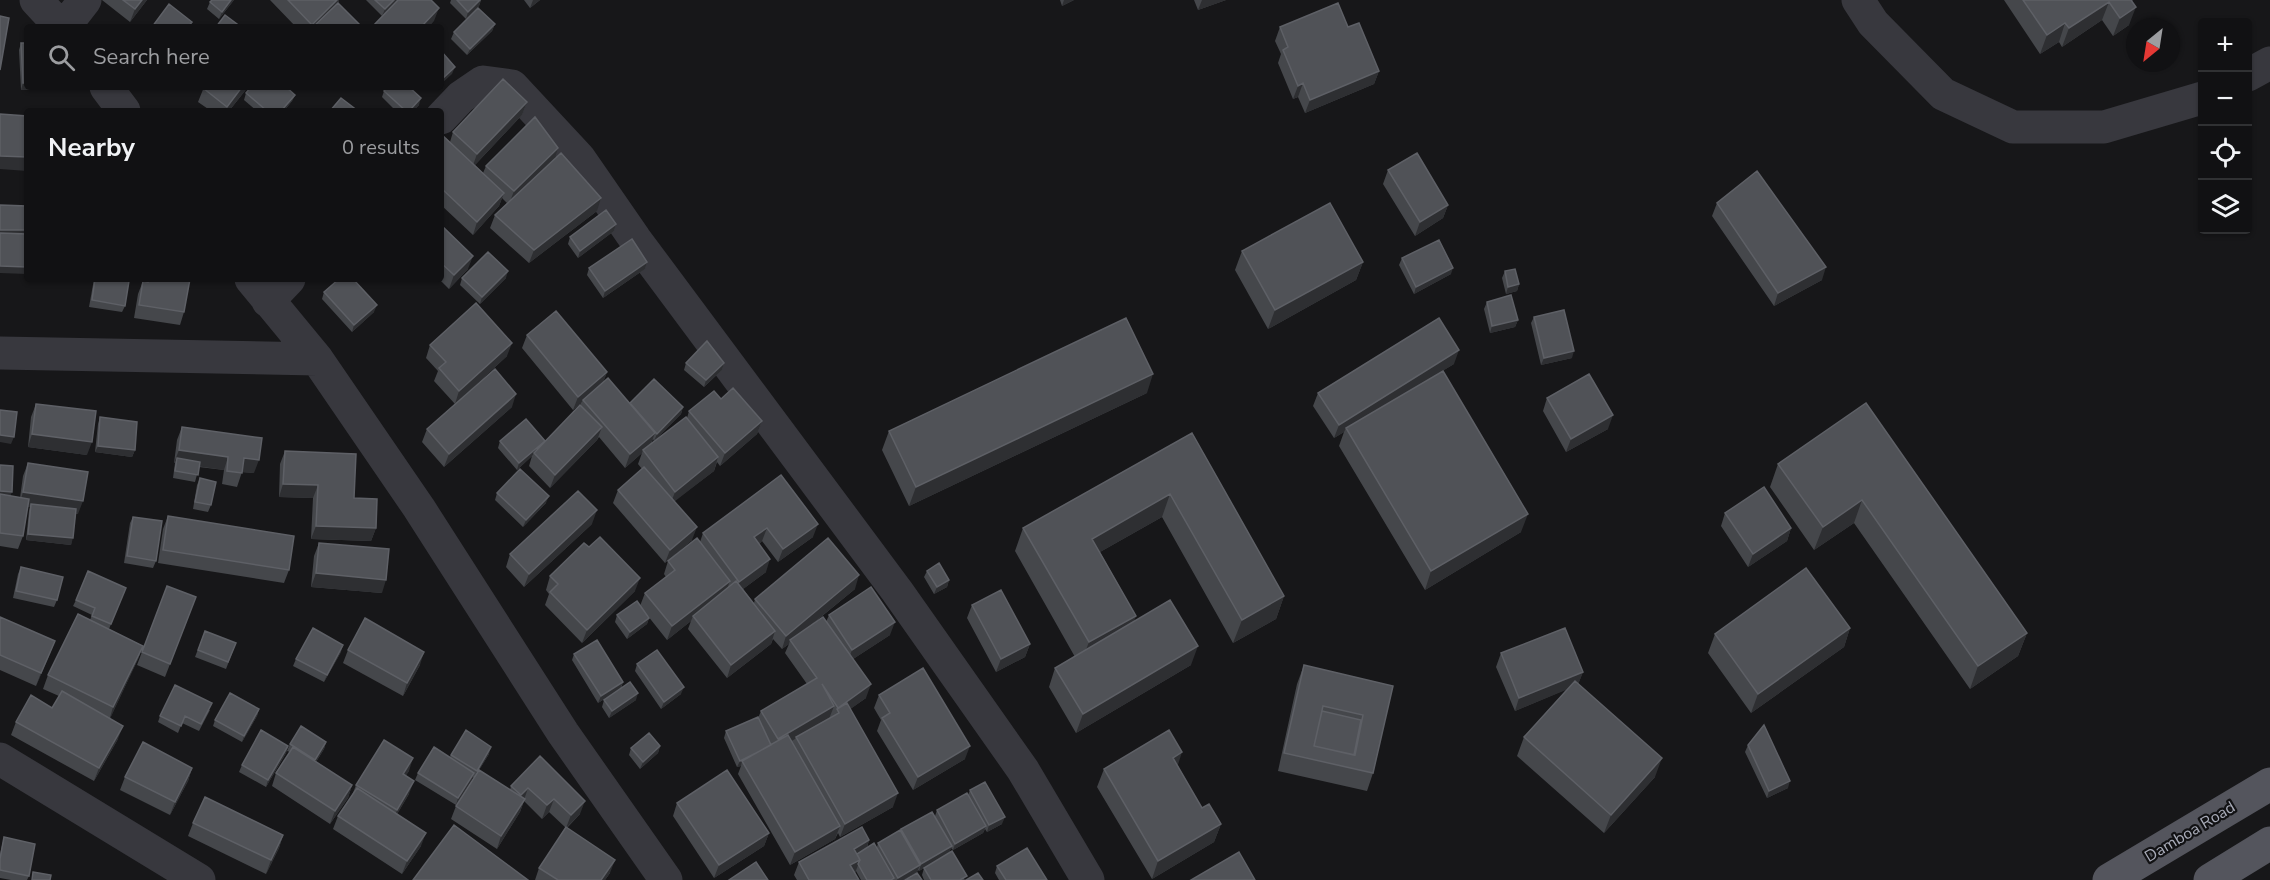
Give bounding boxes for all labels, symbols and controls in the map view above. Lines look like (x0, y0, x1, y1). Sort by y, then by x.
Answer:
north arrow (2126, 18, 2180, 72)
map controls (2198, 18, 2252, 234)
button: + (2198, 18, 2252, 72)
search box (24, 24, 444, 90)
icon: search (45, 41, 78, 74)
text: Search here (93, 42, 210, 72)
button: − (2198, 72, 2252, 126)
button: locate (2198, 126, 2252, 180)
text: Nearby (48, 130, 135, 165)
text: 0 results (342, 134, 420, 161)
button: layers (2198, 180, 2252, 234)
street label: Damboa Road (2141, 796, 2239, 868)

